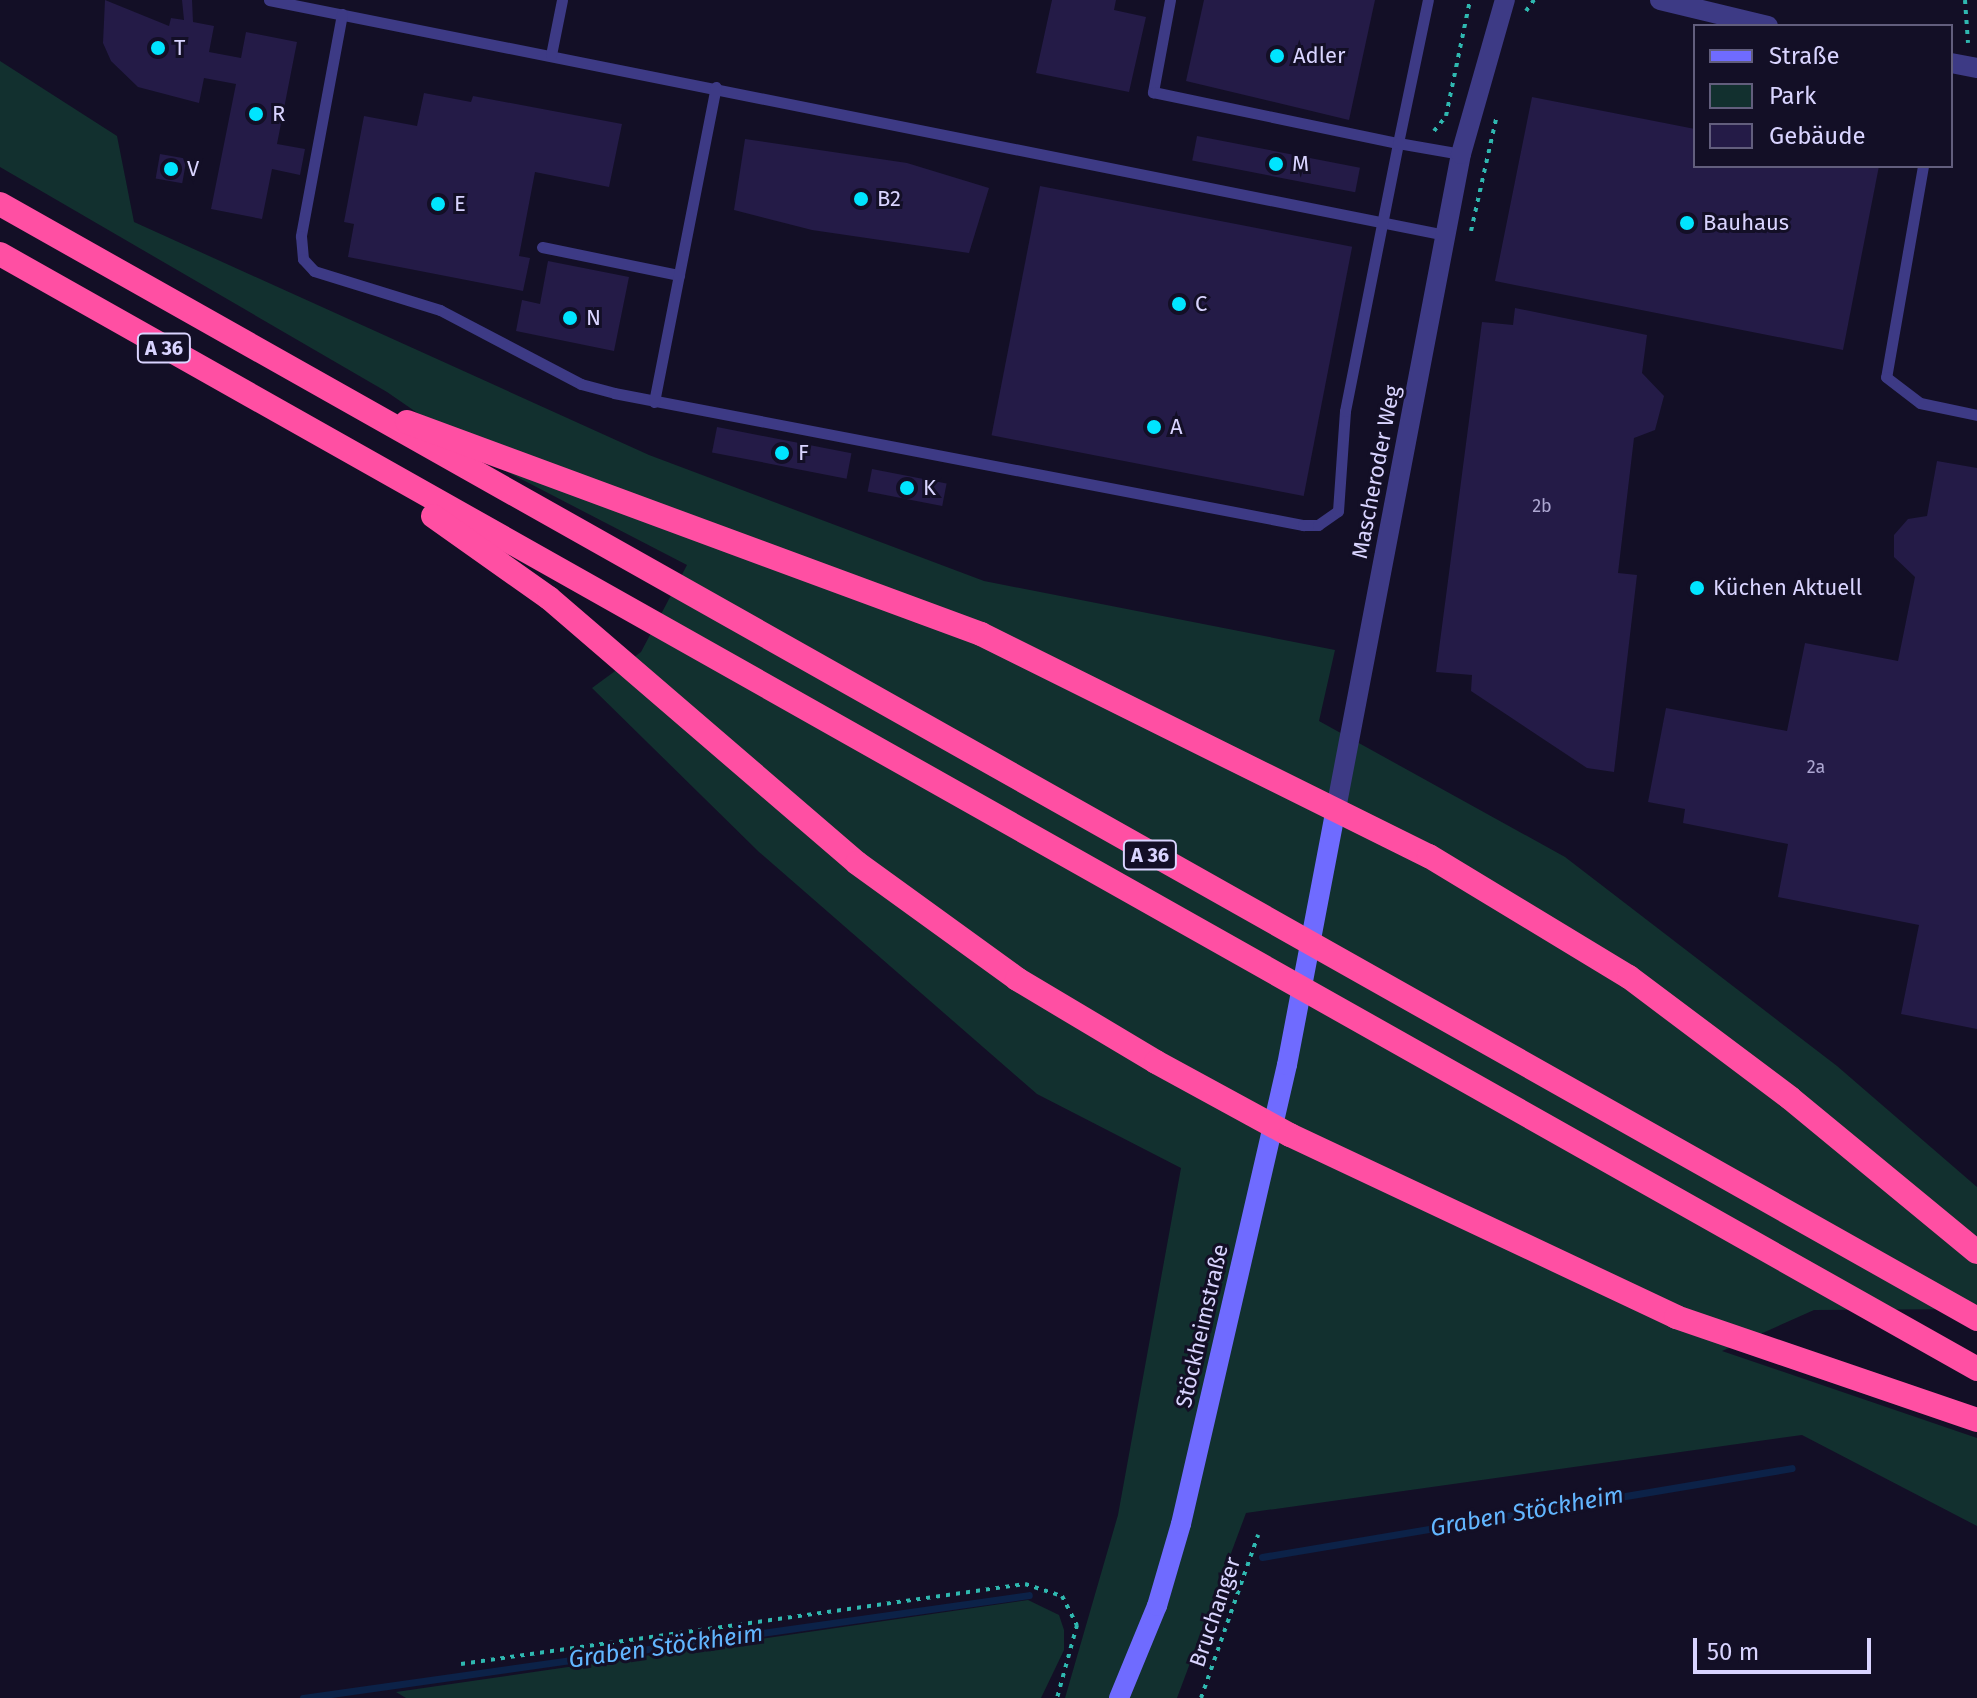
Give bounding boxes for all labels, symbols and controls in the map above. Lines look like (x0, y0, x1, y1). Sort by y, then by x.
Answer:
legend (1693, 24, 1953, 168)
place label: T (174, 35, 185, 61)
marker: T (149, 39, 167, 57)
text: Straße (1769, 42, 1840, 70)
place label: Adler (1293, 43, 1346, 69)
marker: Adler (1268, 47, 1286, 65)
text: Park (1769, 82, 1816, 110)
place label: R (272, 101, 285, 127)
marker: R (247, 105, 265, 123)
text: Gebäude (1769, 122, 1866, 150)
place label: M (1292, 151, 1309, 177)
marker: M (1267, 155, 1285, 173)
place label: V (187, 156, 199, 182)
marker: V (162, 160, 180, 178)
place label: B2 (877, 186, 901, 212)
marker: B2 (852, 190, 870, 208)
place label: E (454, 191, 466, 217)
marker: E (429, 195, 447, 213)
place label: Bauhaus (1703, 210, 1789, 236)
marker: Bauhaus (1678, 214, 1696, 232)
place label: C (1195, 291, 1207, 317)
marker: C (1170, 295, 1188, 313)
place label: N (586, 305, 601, 331)
marker: N (561, 309, 579, 327)
road number: A 36 (136, 332, 192, 364)
street label: Mascheroder Weg (1346, 383, 1406, 561)
place label: A (1170, 414, 1183, 440)
marker: A (1145, 418, 1163, 436)
place label: F (798, 440, 809, 466)
marker: F (773, 444, 791, 462)
place label: K (923, 475, 936, 501)
marker: K (898, 479, 916, 497)
house number: 2b (1532, 495, 1552, 517)
place label: Küchen Aktuell (1713, 575, 1862, 601)
marker: Küchen Aktuell (1688, 579, 1706, 597)
house number: 2a (1807, 756, 1825, 778)
road number: A 36 (1122, 839, 1178, 871)
street label: Stöckheimstraße (1170, 1242, 1234, 1410)
water label: Graben Stöckheim (1428, 1481, 1626, 1543)
street label: Bruchanger (1184, 1554, 1246, 1670)
water label: Graben Stöckheim (567, 1619, 765, 1675)
scale bar (1697, 1622, 1875, 1672)
text: 50 m (1707, 1638, 1759, 1666)

